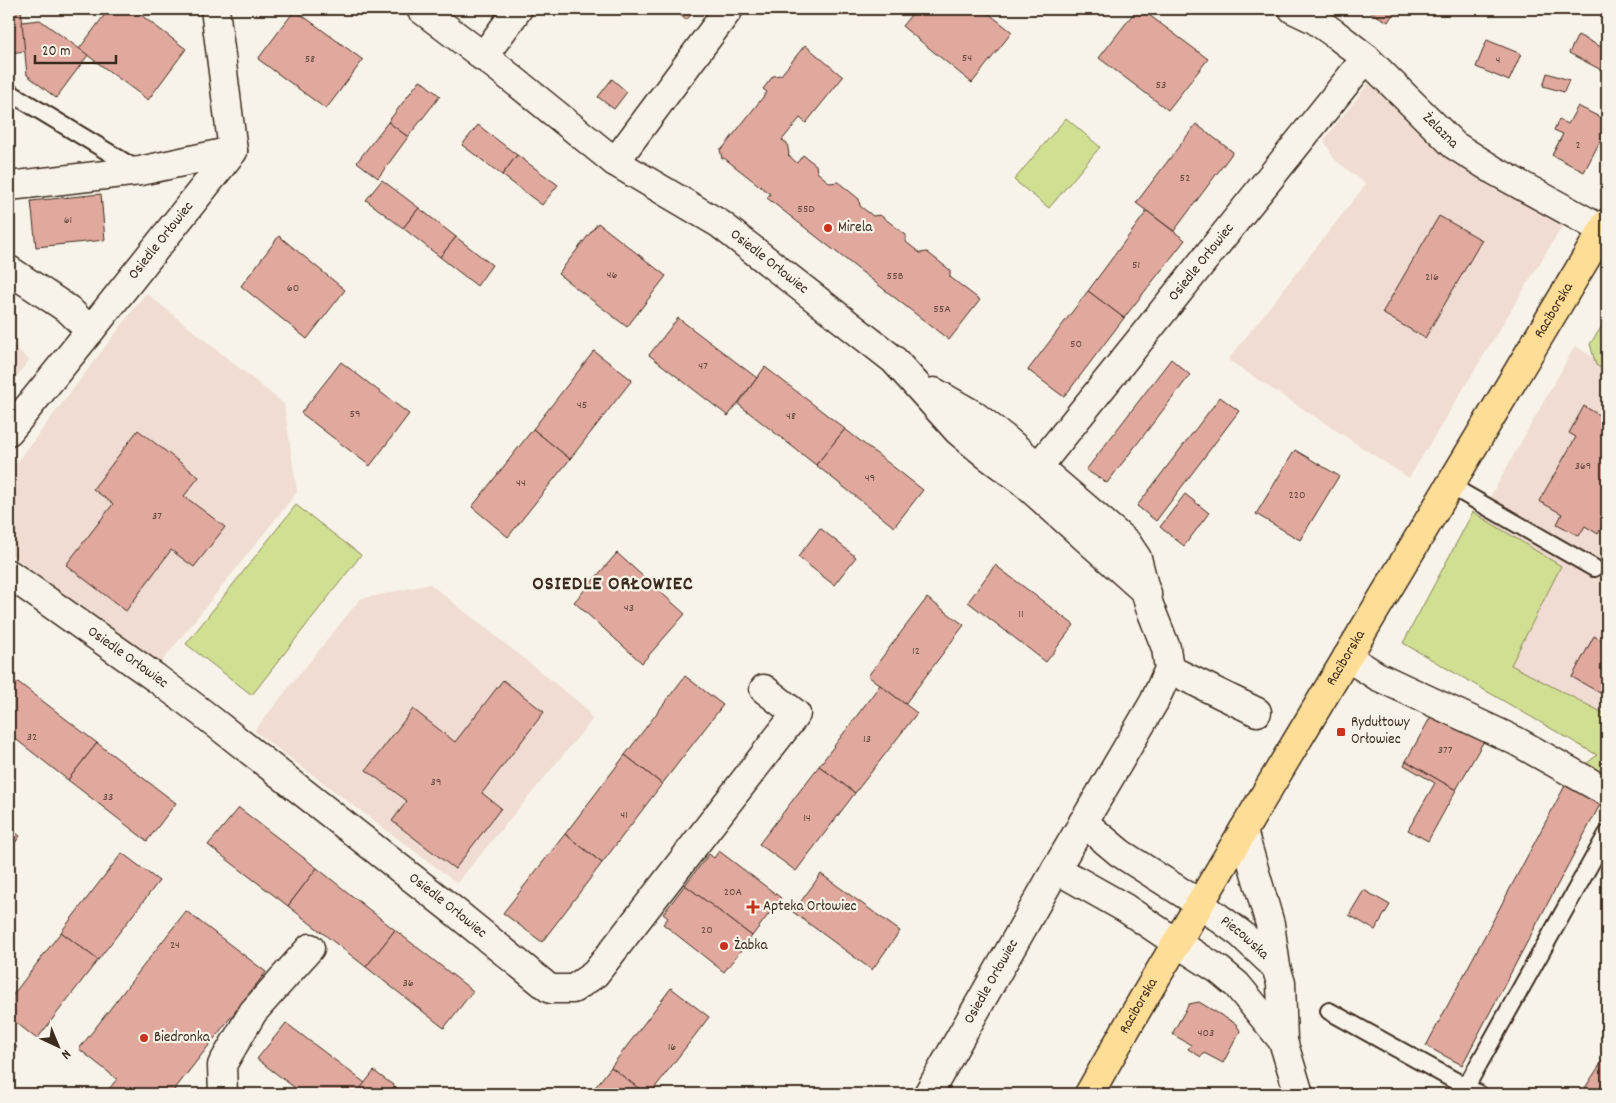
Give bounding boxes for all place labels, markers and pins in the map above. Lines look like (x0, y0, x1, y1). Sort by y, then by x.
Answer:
place label: Mirela (838, 217, 873, 239)
marker: Mirela (822, 222, 834, 234)
place label: Rydułtowy Orłowiec (1351, 712, 1411, 751)
marker: Rydułtowy Orłowiec (1335, 726, 1347, 738)
place label: Apteka Orłowiec (763, 896, 857, 918)
marker: Apteka Orłowiec (747, 901, 759, 913)
place label: Żabka (734, 935, 768, 957)
marker: Żabka (718, 940, 730, 952)
place label: Biedronka (154, 1027, 211, 1049)
marker: Biedronka (138, 1032, 150, 1044)

